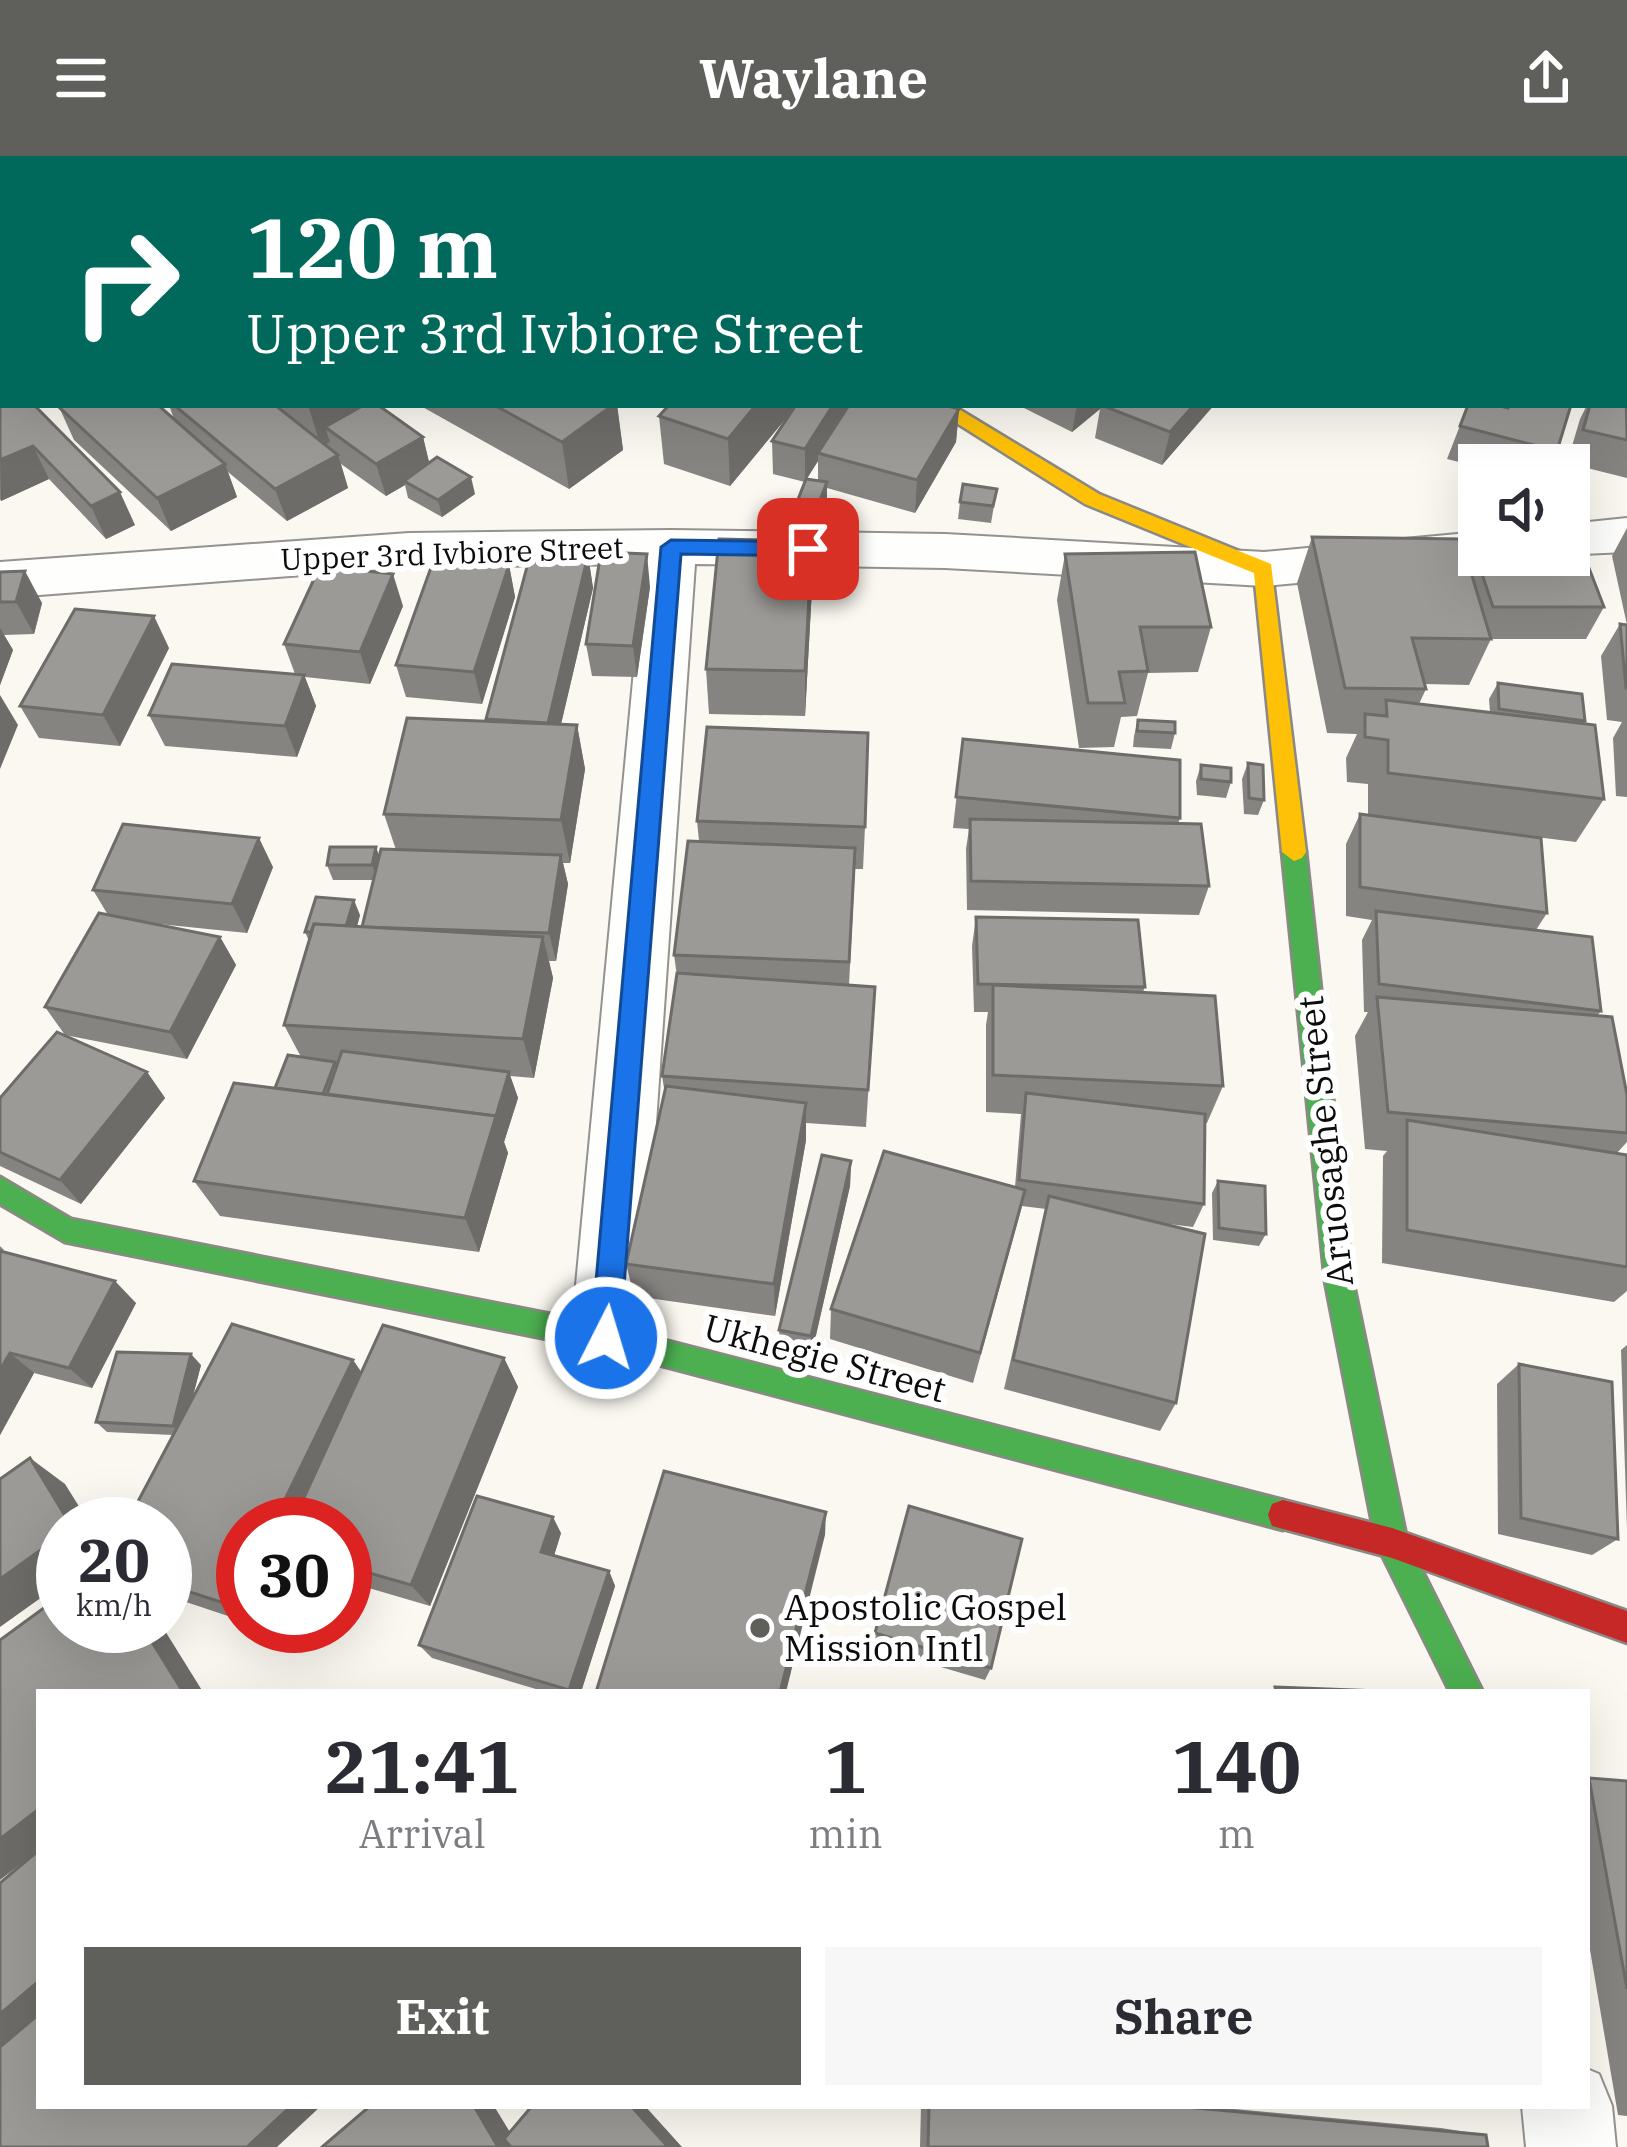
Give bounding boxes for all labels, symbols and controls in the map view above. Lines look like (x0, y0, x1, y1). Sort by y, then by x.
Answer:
text: Waylane (699, 43, 928, 113)
icon: menu (48, 45, 114, 111)
icon: share (1513, 45, 1579, 111)
text: 120 m (246, 192, 498, 301)
icon: right (48, 204, 204, 360)
text: Upper 3rd Ivbiore Street (246, 298, 864, 368)
map controls (1458, 444, 1590, 576)
button: sound (1458, 444, 1590, 576)
pin (757, 498, 859, 600)
icon: arrive (775, 516, 841, 582)
street label: Upper 3rd Ivbiore Street (280, 527, 624, 578)
street label: Aruosaghe Street (1286, 993, 1363, 1289)
position arrow (543, 1275, 669, 1401)
street label: Ukhegie Street (699, 1303, 951, 1412)
speed limit sign: 30 (216, 1497, 372, 1653)
text: 20 (78, 1520, 150, 1599)
place label: Apostolic Gospel Mission Intl (784, 1583, 1067, 1671)
text: km/h (76, 1585, 152, 1624)
marker: Apostolic Gospel Mission Intl (747, 1615, 773, 1641)
text: 21:41 (325, 1719, 519, 1813)
text: 1 (824, 1719, 867, 1813)
text: 140 (1172, 1719, 1301, 1813)
text: Arrival (359, 1808, 486, 1859)
text: min (808, 1808, 883, 1859)
text: m (1218, 1808, 1255, 1859)
button: Exit (84, 1947, 801, 2085)
button: Share (825, 1947, 1542, 2085)

